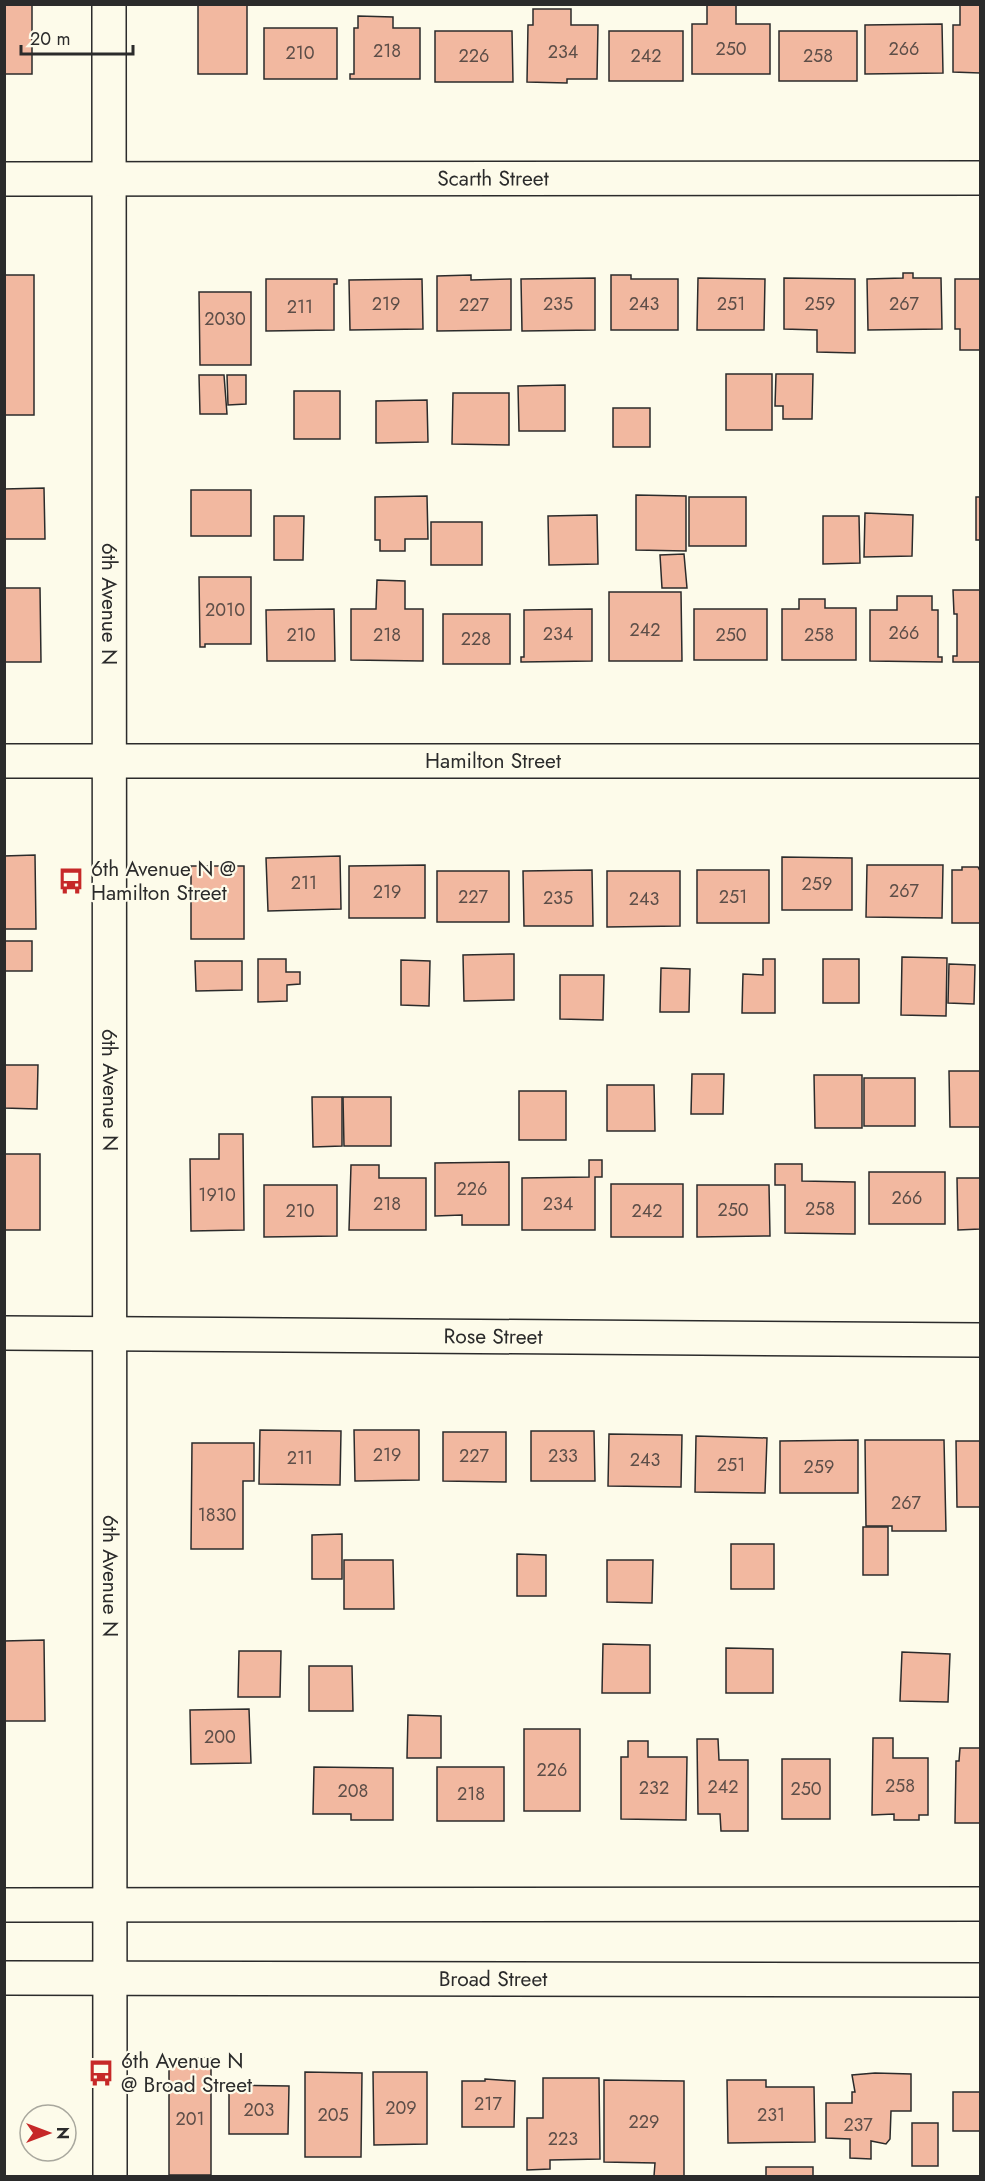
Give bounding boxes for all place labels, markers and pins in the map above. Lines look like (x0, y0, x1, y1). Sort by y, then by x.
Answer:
place label: 6th Avenue N @ Hamilton Street (91, 854, 236, 908)
bus stop icon: 6th Avenue N @ Hamilton Street (56, 866, 86, 896)
place label: 6th Avenue N @ Broad Street (121, 2046, 252, 2100)
bus stop icon: 6th Avenue N @ Broad Street (86, 2058, 116, 2088)

